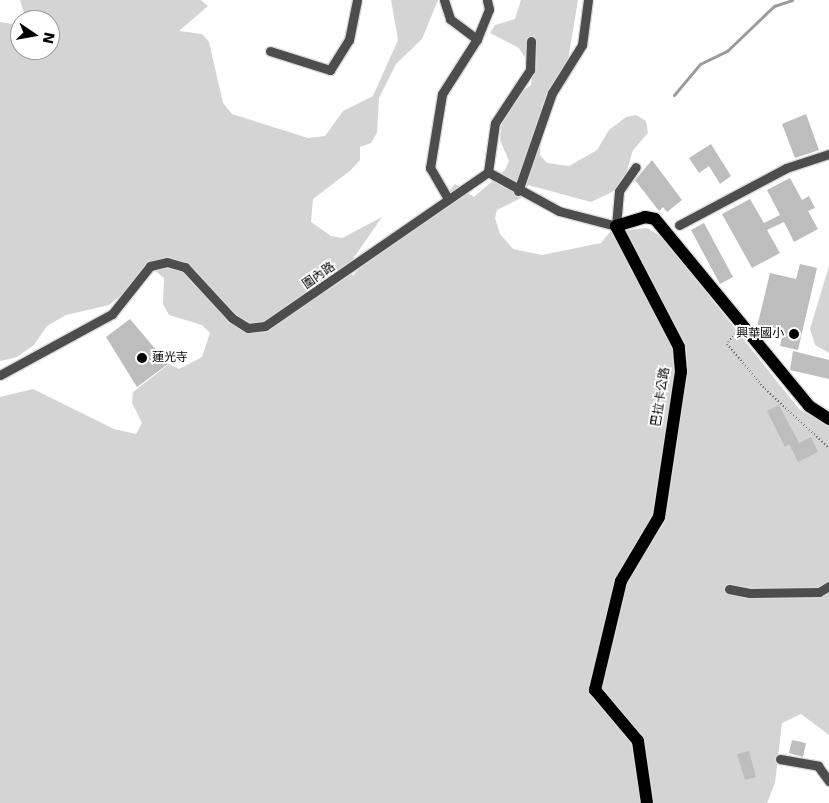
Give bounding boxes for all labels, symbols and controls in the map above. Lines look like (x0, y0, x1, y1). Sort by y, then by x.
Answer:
north arrow (10, 10, 60, 60)
text: N (40, 31, 58, 45)
street label: 圍內路 (300, 260, 338, 292)
place label: 興華國小 (736, 327, 784, 341)
marker: 興華國小 (788, 328, 800, 340)
place label: 蓮光寺 (152, 351, 188, 365)
marker: 蓮光寺 (136, 352, 148, 364)
street label: 巴拉卡公路 (649, 366, 673, 428)

